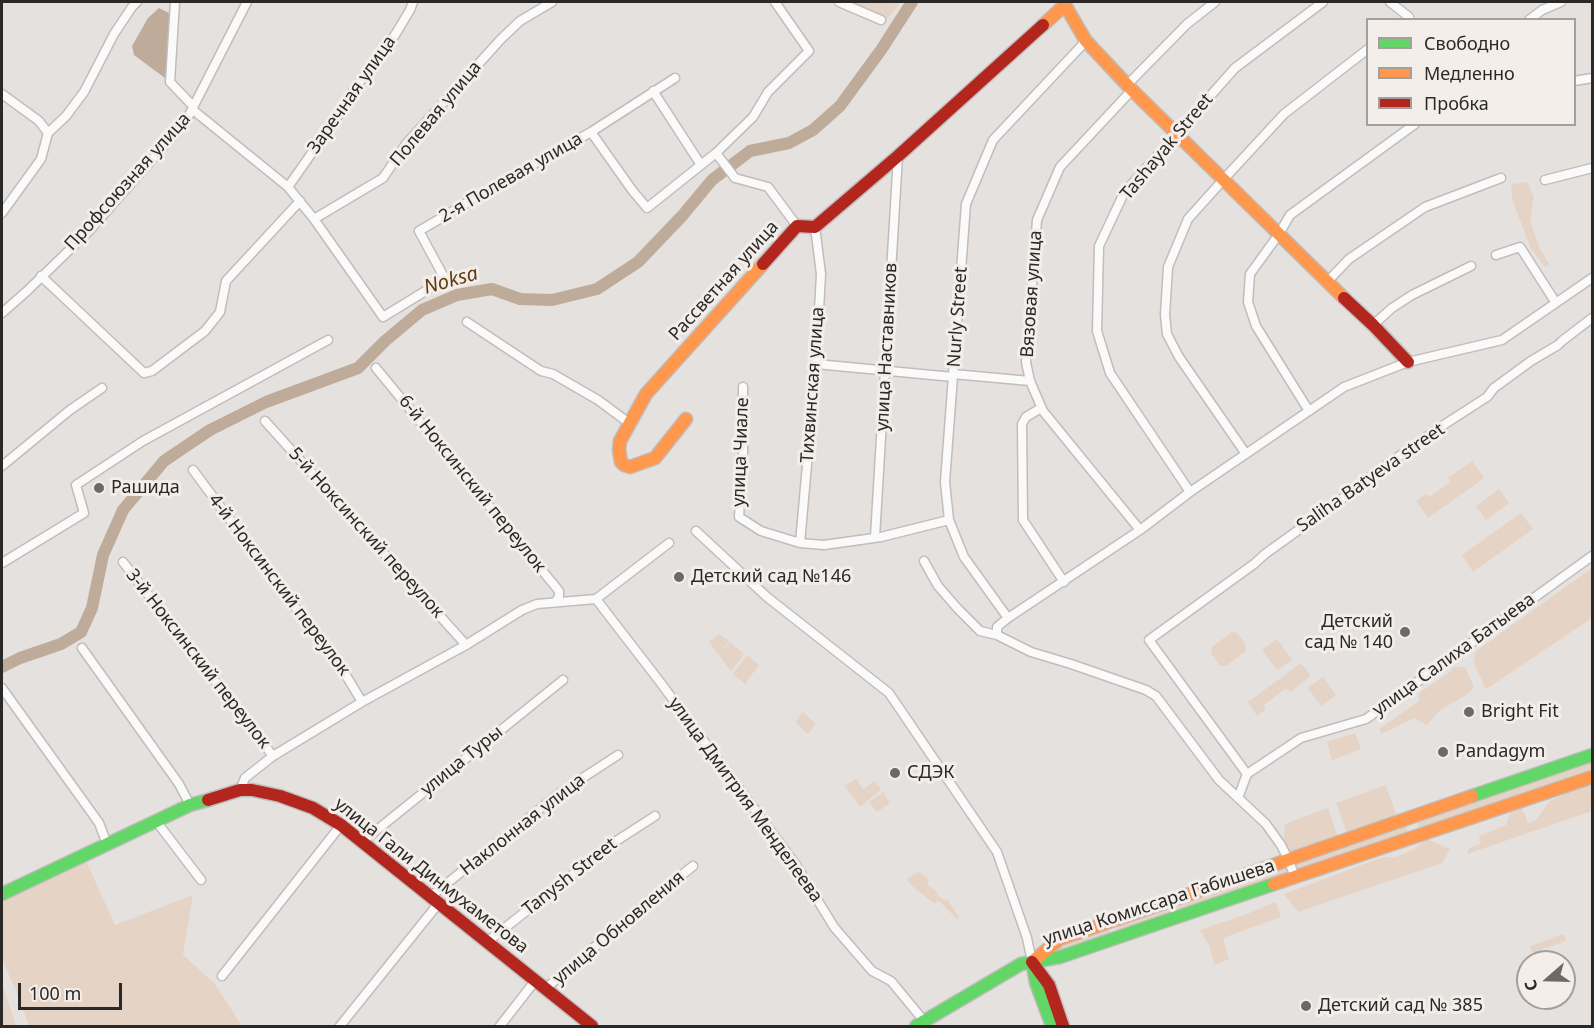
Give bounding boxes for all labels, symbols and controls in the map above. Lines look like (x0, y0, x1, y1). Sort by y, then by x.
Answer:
legend (1366, 18, 1576, 126)
text: Свободно (1424, 31, 1510, 55)
street label: Заречная улица (303, 32, 401, 158)
street label: Полевая улица (386, 57, 486, 171)
text: Медленно (1424, 61, 1515, 85)
street label: Tashayak Street (1116, 89, 1218, 205)
text: Пробка (1424, 91, 1489, 115)
street label: Профсоюзная улица (60, 109, 196, 255)
street label: 2-я Полевая улица (436, 128, 586, 228)
street label: Рассветная улица (665, 217, 783, 345)
street label: Вязовая улица (1017, 230, 1047, 358)
water label: Noksa (421, 262, 481, 300)
street label: улица Наставников (872, 262, 902, 432)
street label: Nurly Street (944, 266, 972, 368)
street label: Тихвинская улица (797, 306, 829, 464)
street label: 6-й Ноксинский переулок (394, 391, 550, 577)
street label: улица Чиале (728, 397, 754, 507)
street label: Saliha Batyeva street (1293, 419, 1449, 537)
street label: 5-й Ноксинский переулок (284, 443, 448, 623)
place label: Рашида (111, 477, 180, 499)
marker: Рашида (92, 481, 106, 495)
street label: 4-й Ноксинский переулок (204, 490, 354, 680)
street label: 3-й Ноксинский переулок (121, 565, 275, 753)
place label: Детский сад №146 (691, 566, 851, 588)
marker: Детский сад №146 (672, 570, 686, 584)
street label: улица Салиха Батыева (1369, 589, 1539, 721)
place label: Детский сад № 140 (1305, 611, 1393, 654)
marker: Детский сад № 140 (1398, 625, 1412, 639)
street label: улица Дмитрия Менделеева (663, 693, 827, 907)
place label: Bright Fit (1481, 701, 1559, 723)
marker: Bright Fit (1462, 705, 1476, 719)
street label: улица Туры (417, 721, 507, 801)
place label: Pandagym (1455, 741, 1545, 763)
marker: Pandagym (1436, 745, 1450, 759)
place label: СДЭК (907, 762, 955, 784)
marker: СДЭК (888, 766, 902, 780)
street label: Наклонная улица (456, 770, 590, 880)
street label: улица Гали Динмухаметова (330, 793, 532, 959)
street label: Tanysh Street (519, 834, 621, 920)
street label: улица Комиссара Габишева (1041, 855, 1277, 951)
street label: улица Обновления (549, 867, 689, 989)
north arrow (1516, 950, 1576, 1010)
scale bar (21, 971, 124, 1009)
text: С (1519, 977, 1543, 994)
text: 100 m (29, 981, 81, 1005)
place label: Детский сад № 385 (1318, 995, 1483, 1017)
marker: Детский сад № 385 (1299, 999, 1313, 1013)

